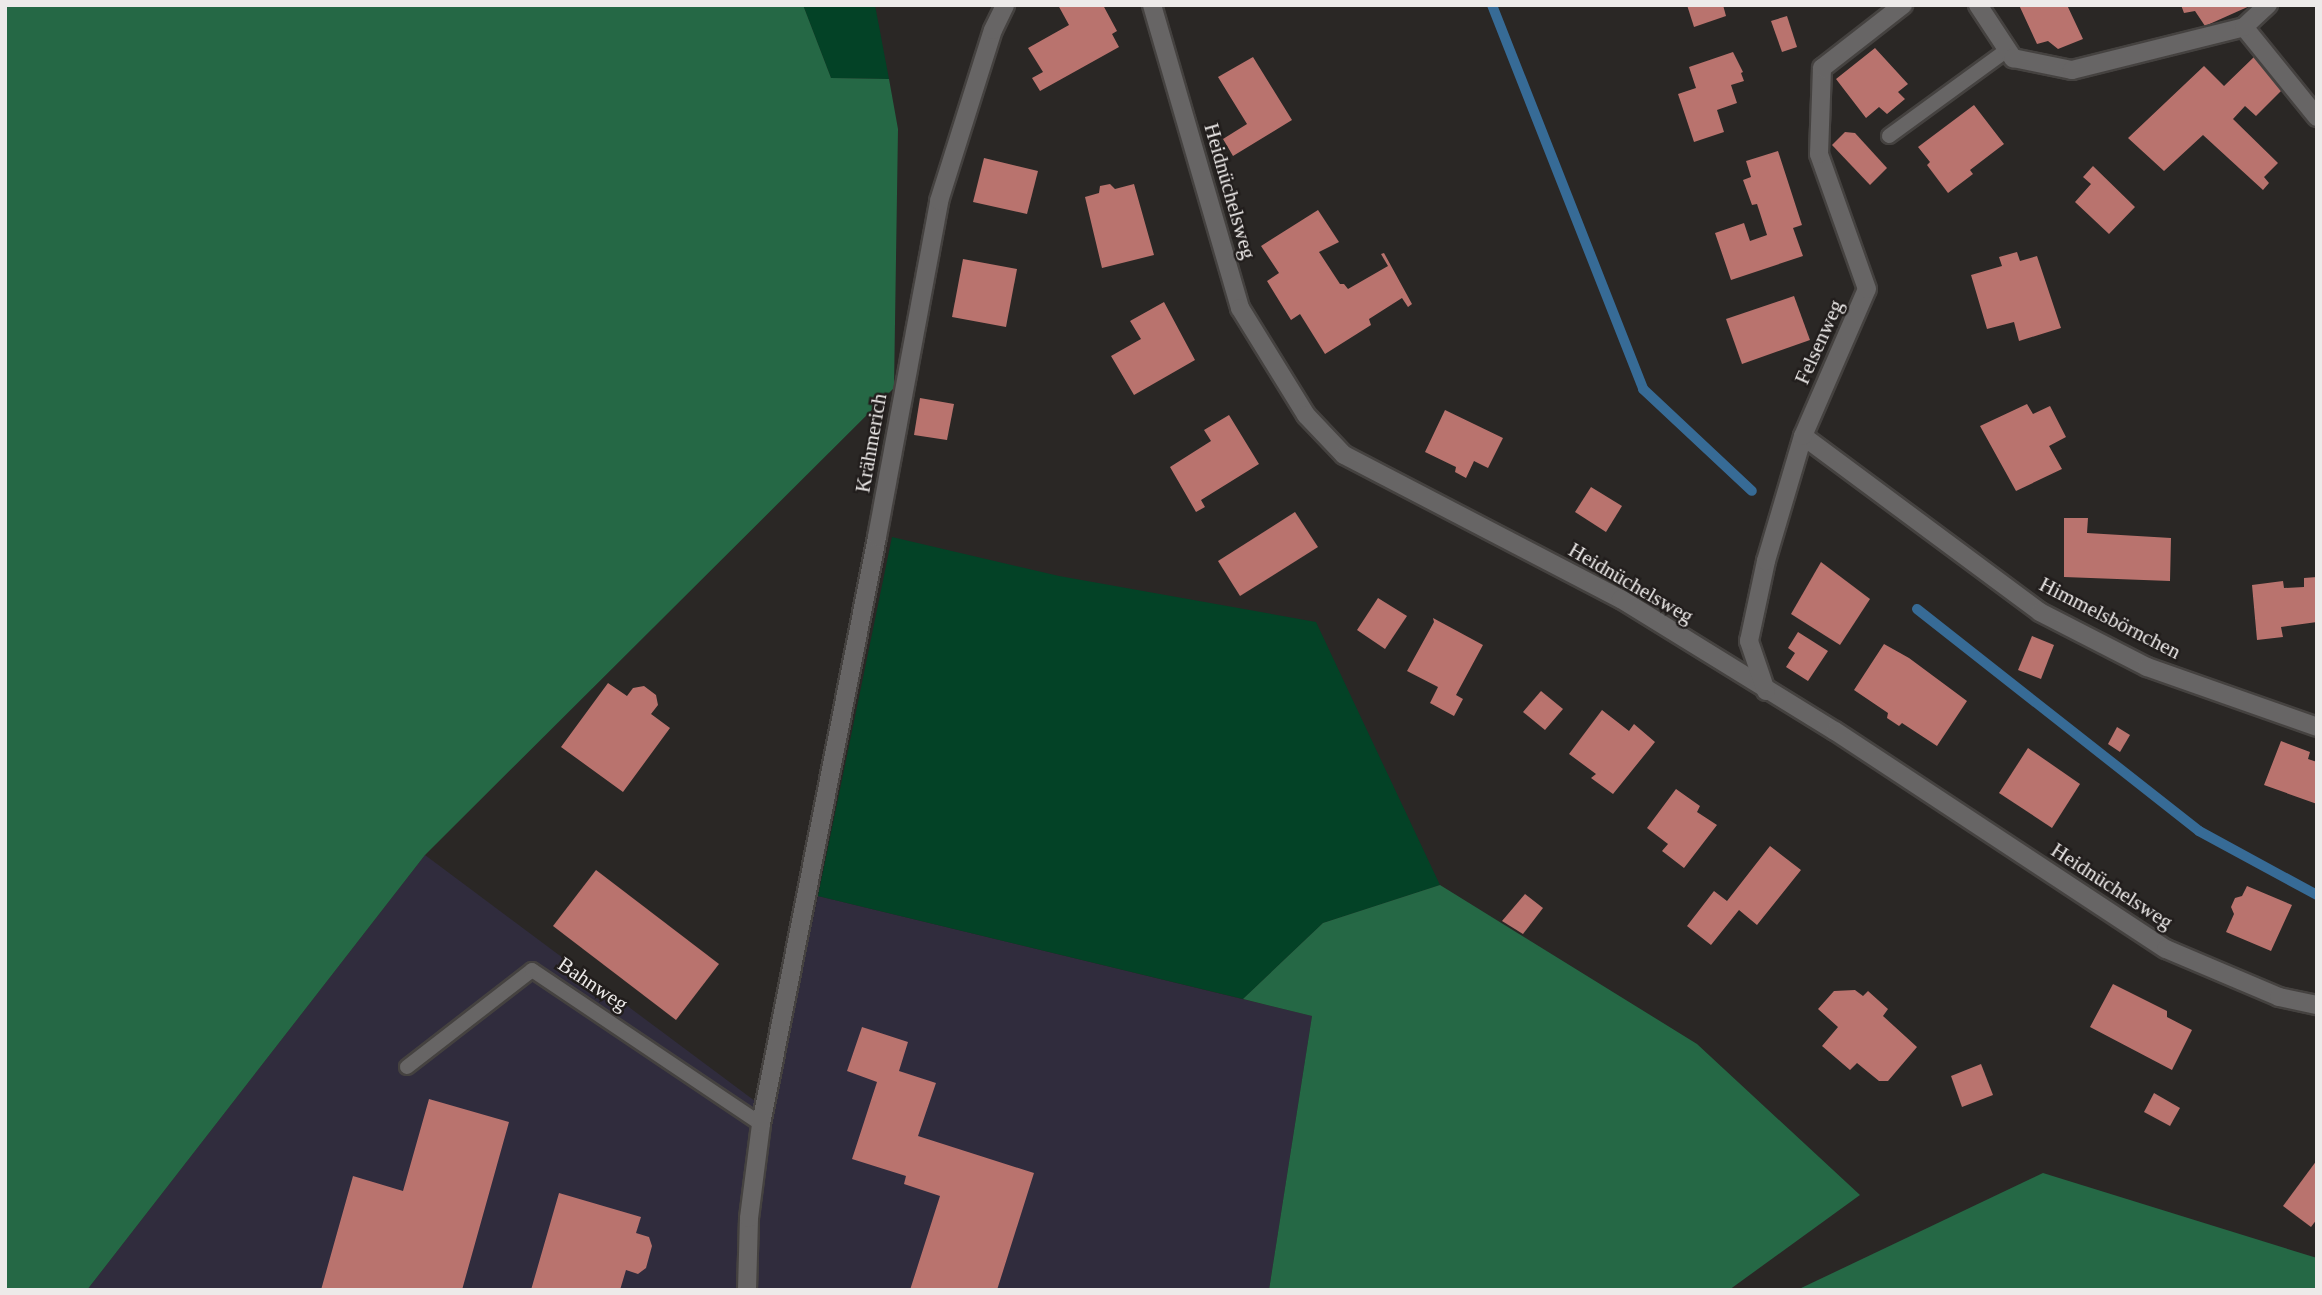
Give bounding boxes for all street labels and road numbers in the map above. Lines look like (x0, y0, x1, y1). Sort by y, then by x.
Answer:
street label: Heidnüchelsweg (1199, 120, 1261, 262)
street label: Felsenweg (1789, 296, 1849, 388)
street label: Krähmerich (850, 391, 892, 495)
street label: Heidnüchelsweg (1564, 537, 1698, 629)
street label: Himmelsbörnchen (2035, 572, 2185, 664)
street label: Heidnüchelsweg (2046, 837, 2178, 935)
street label: Bahnweg (553, 951, 633, 1017)

